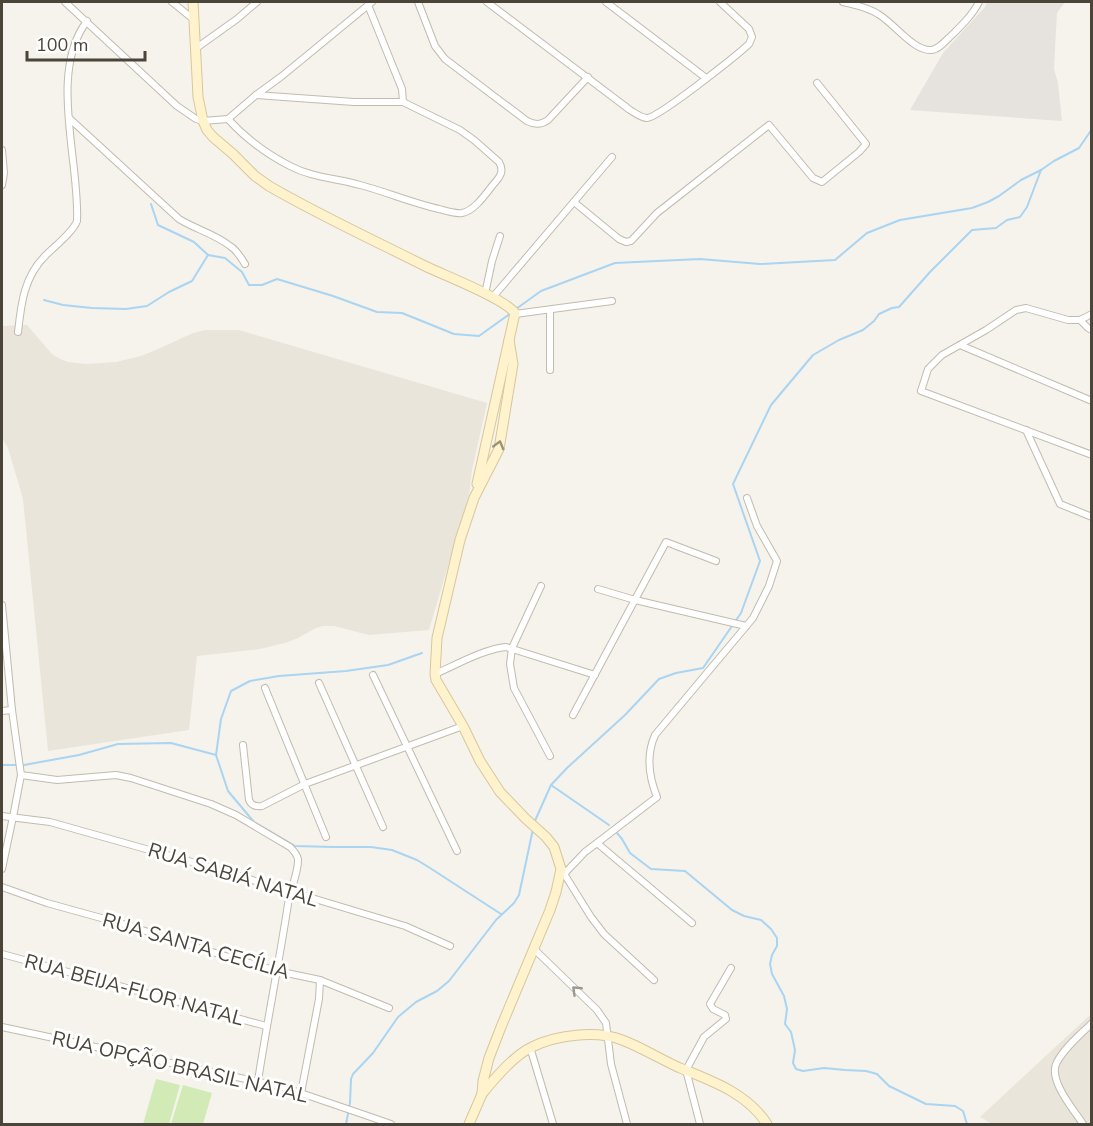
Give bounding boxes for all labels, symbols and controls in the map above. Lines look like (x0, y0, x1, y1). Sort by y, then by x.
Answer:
scale bar (27, 24, 146, 62)
text: 100 m (36, 33, 88, 57)
one-way arrow (491, 440, 504, 450)
street label: RUA SABIÁ NATAL (145, 836, 322, 914)
street label: RUA SANTA CECÍLIA (99, 906, 293, 986)
street label: RUA BEIJA-FLOR NATAL (21, 948, 247, 1032)
one-way arrow (572, 986, 583, 997)
street label: RUA OPÇÃO BRASIL NATAL (49, 1024, 311, 1110)

